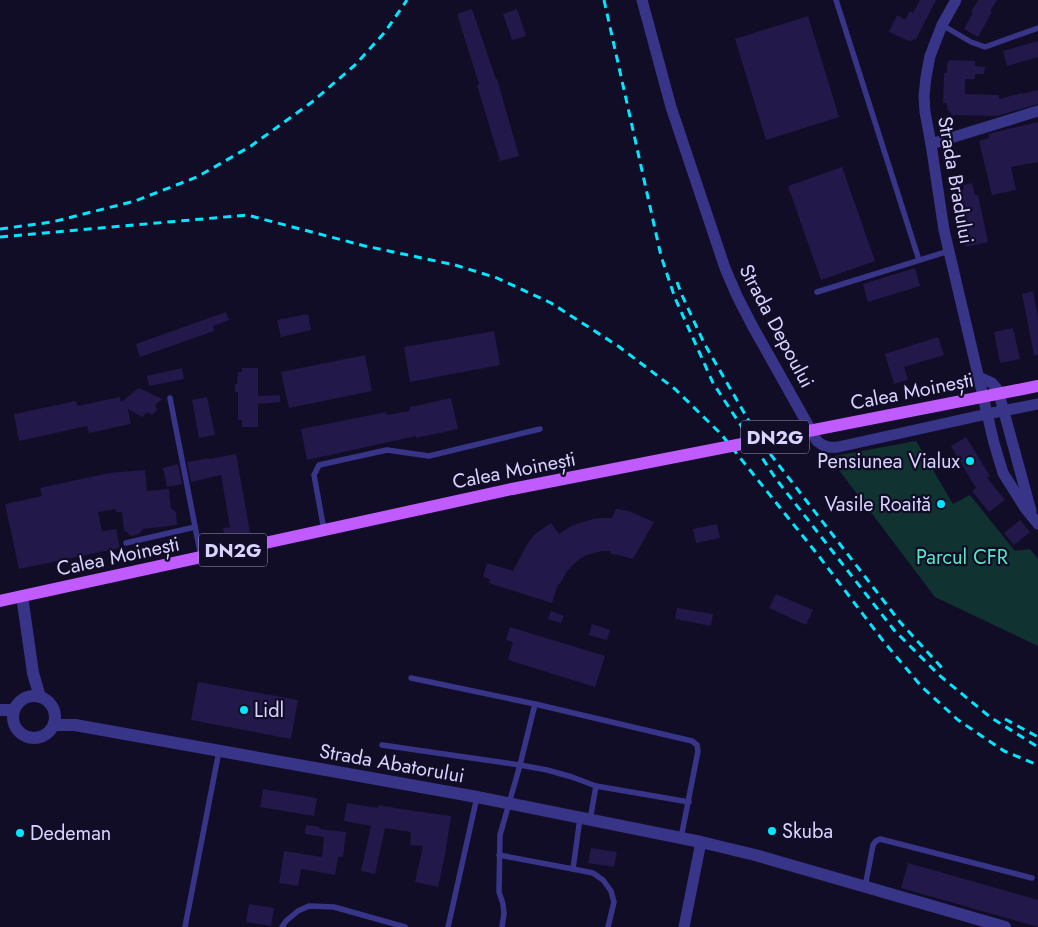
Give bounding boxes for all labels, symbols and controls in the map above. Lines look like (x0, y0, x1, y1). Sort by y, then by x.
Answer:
street label: Strada Bradului (930, 114, 981, 246)
street label: Strada Depoului (732, 259, 821, 393)
street label: Calea Moinești (848, 365, 976, 418)
road number: DN2G (741, 421, 809, 454)
street label: Calea Moinești (450, 444, 578, 497)
place label: Pensiunea Vialux (817, 447, 961, 476)
marker: Pensiunea Vialux (964, 455, 976, 467)
place label: Vasile Roaită (825, 490, 931, 519)
marker: Vasile Roaită (935, 498, 947, 510)
street label: Calea Moinești (54, 529, 182, 584)
road number: DN2G (199, 534, 267, 566)
park label: Parcul CFR (916, 543, 1008, 572)
place label: Lidl (254, 696, 284, 725)
marker: Lidl (238, 704, 250, 716)
street label: Strada Abatorului (317, 736, 467, 791)
place label: Skuba (782, 817, 833, 846)
place label: Dedeman (30, 819, 111, 848)
marker: Skuba (766, 825, 778, 837)
marker: Dedeman (14, 827, 26, 839)

